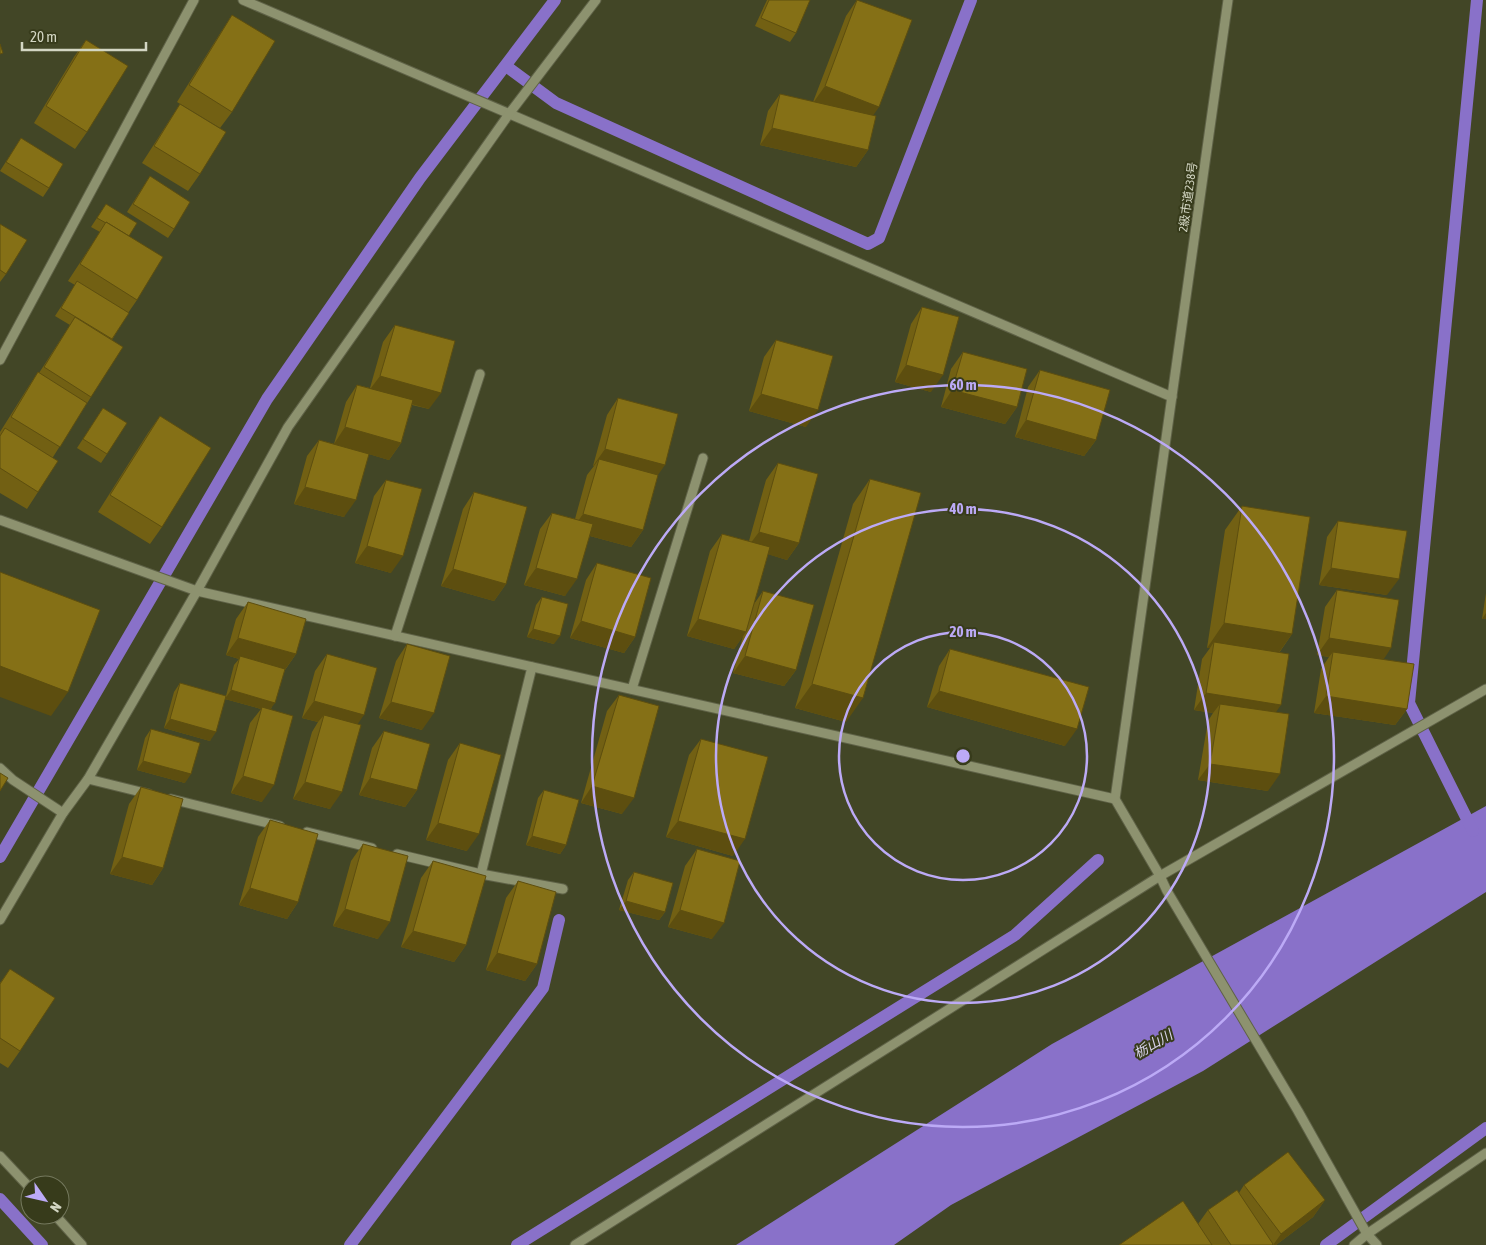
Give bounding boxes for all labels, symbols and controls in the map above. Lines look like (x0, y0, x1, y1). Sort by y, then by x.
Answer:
scale bar (22, 20, 146, 52)
text: 20 m (30, 28, 57, 45)
street label: 2級市道238号 (1176, 161, 1200, 233)
text: 60 m (950, 376, 977, 393)
text: 40 m (949, 500, 977, 517)
text: 20 m (950, 623, 977, 640)
centre of rings (954, 747, 972, 765)
water label: 栃山川 (1131, 1026, 1177, 1061)
north arrow (20, 1175, 70, 1225)
text: N (47, 1199, 65, 1215)

